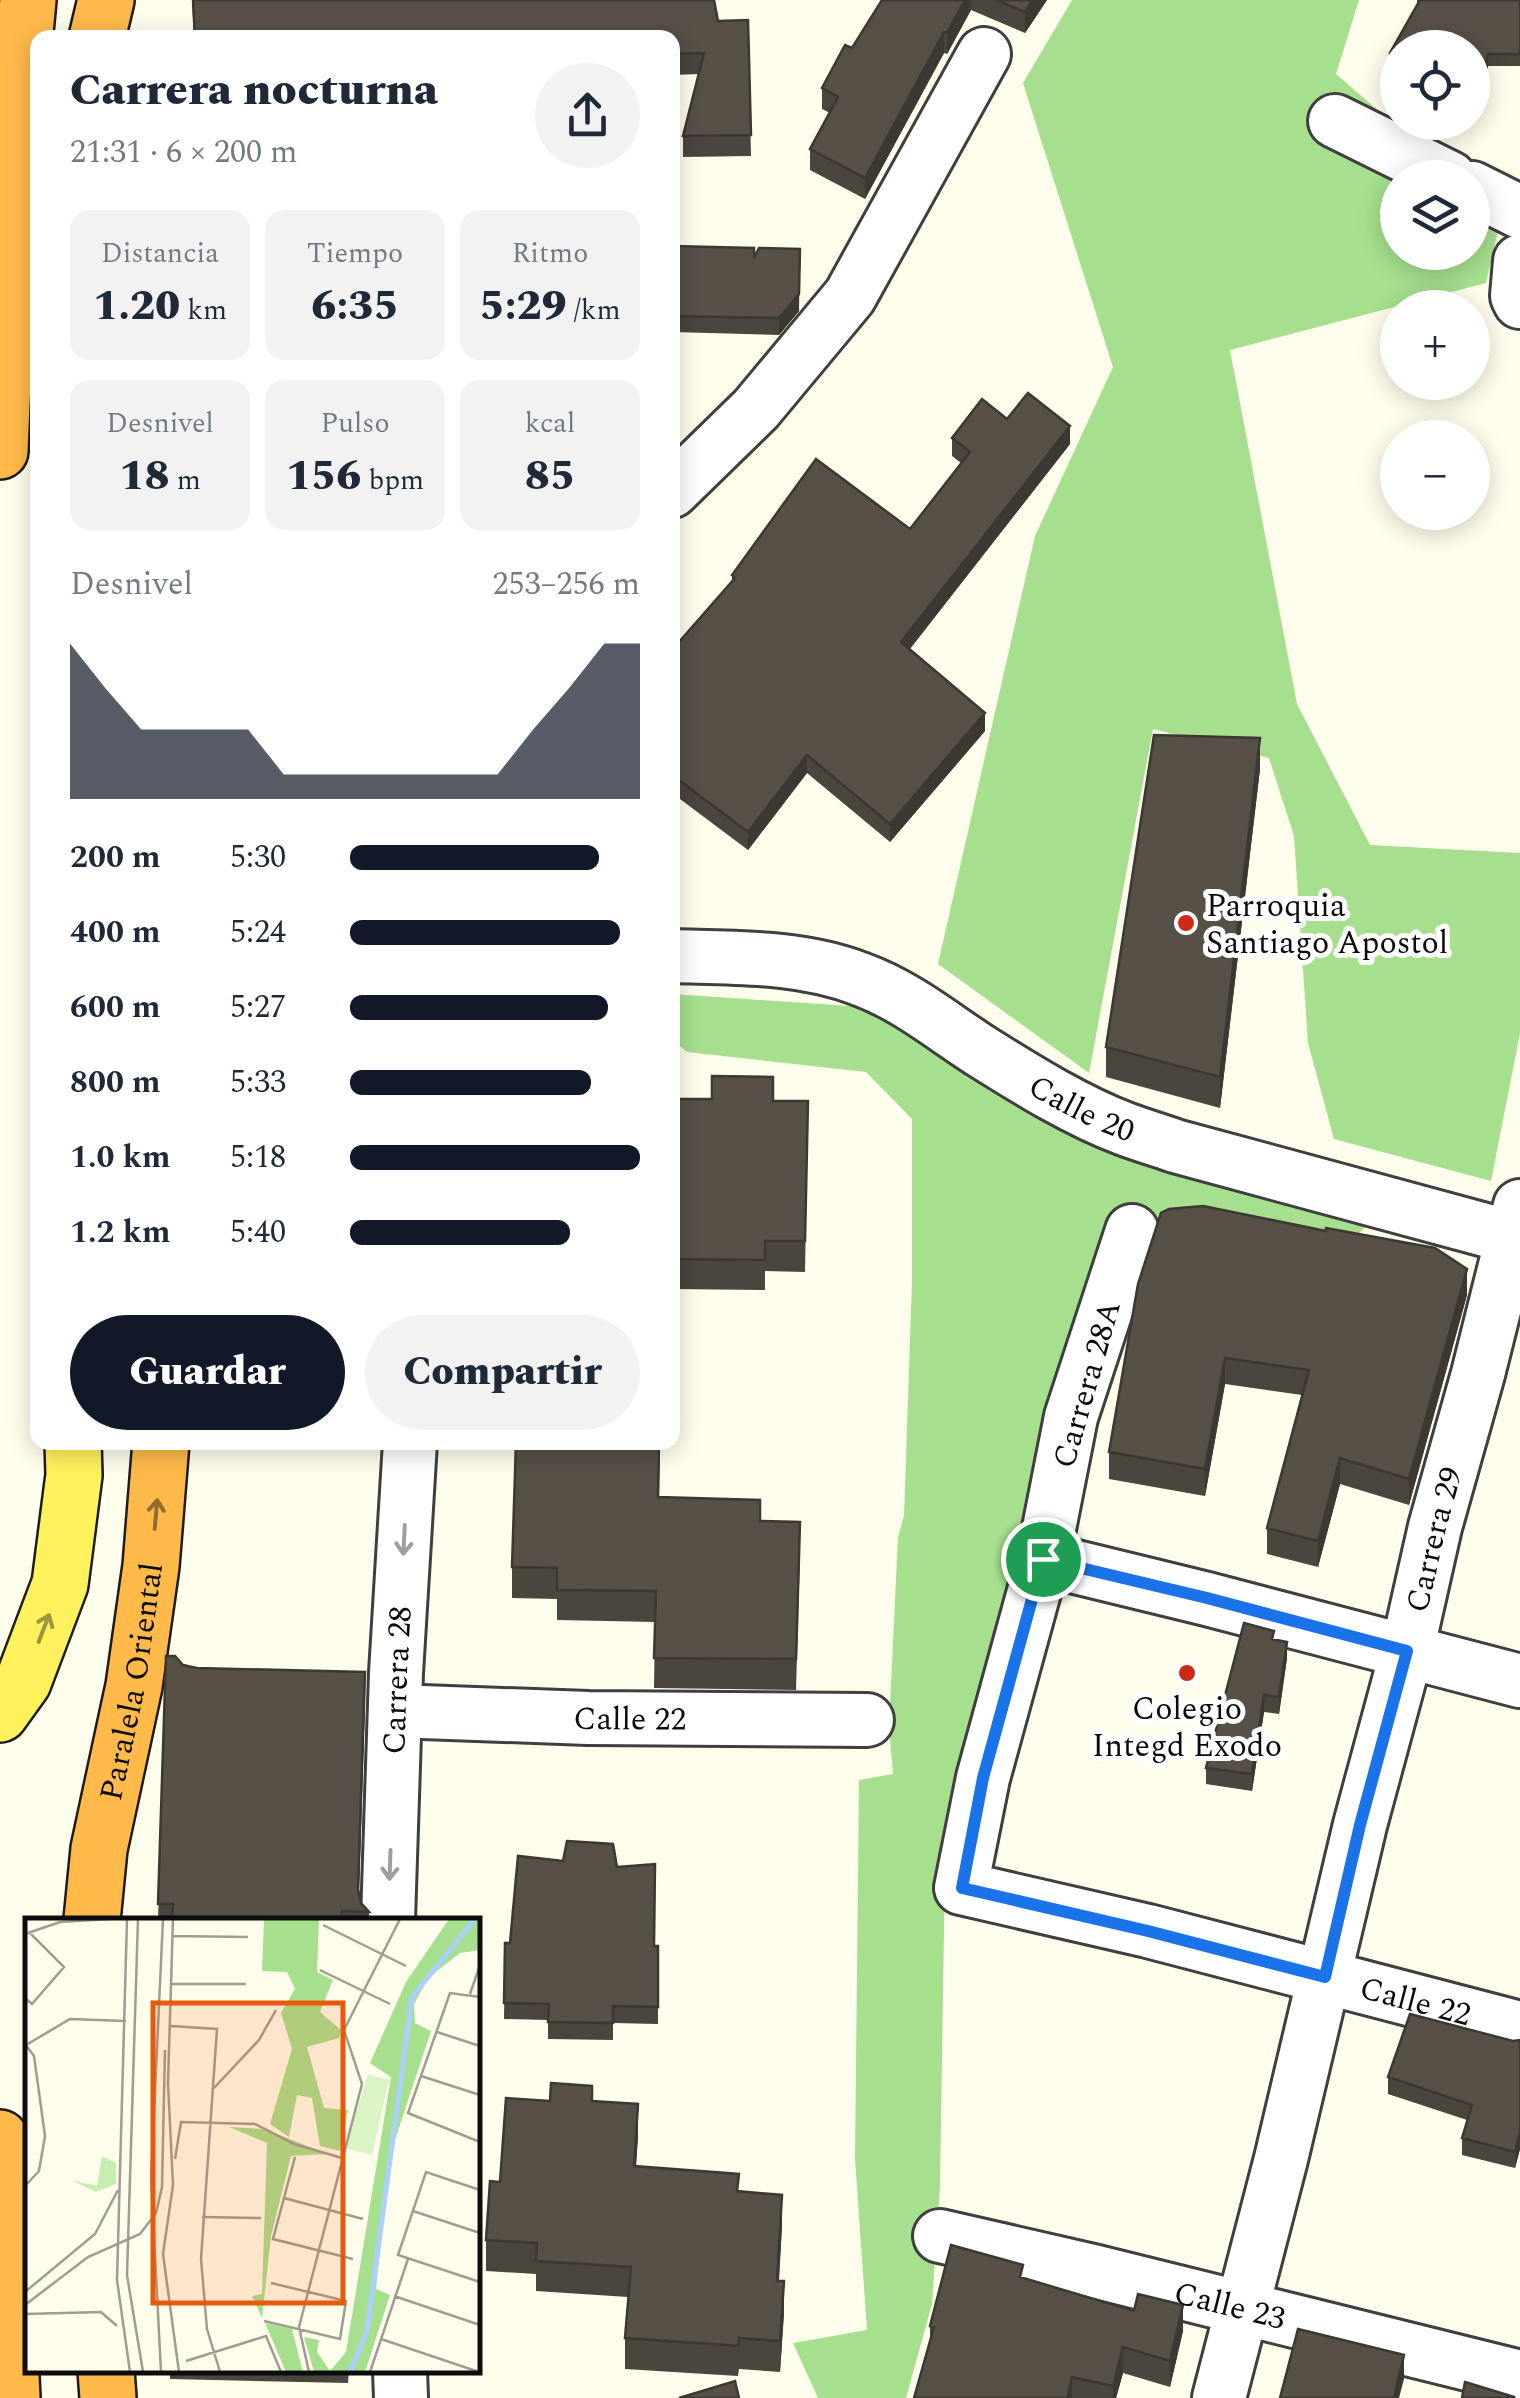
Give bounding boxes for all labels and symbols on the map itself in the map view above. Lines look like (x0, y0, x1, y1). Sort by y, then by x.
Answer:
place label: Parroquia Santiago Apostol (1206, 882, 1448, 968)
marker: Parroquia Santiago Apostol (1175, 912, 1197, 934)
street label: Calle 20 (1019, 1063, 1141, 1156)
street label: Carrera 28A (1040, 1295, 1135, 1474)
street label: Carrera 29 (1393, 1461, 1477, 1617)
one-way arrow (146, 1498, 165, 1530)
pin (1001, 1517, 1086, 1602)
one-way arrow (394, 1523, 413, 1555)
street label: Paralela Oriental (87, 1560, 177, 1805)
street label: Carrera 28 (370, 1605, 426, 1755)
one-way arrow (36, 1613, 54, 1643)
marker: Colegio Integd Exodo (1176, 1662, 1198, 1684)
place label: Colegio Integd Exodo (1092, 1685, 1282, 1771)
street label: Calle 22 (572, 1694, 687, 1745)
one-way arrow (380, 1848, 399, 1880)
inset map (25, 1918, 480, 2373)
street label: Calle 22 (1354, 1964, 1476, 2040)
street label: Calle 23 (1169, 2269, 1290, 2344)

